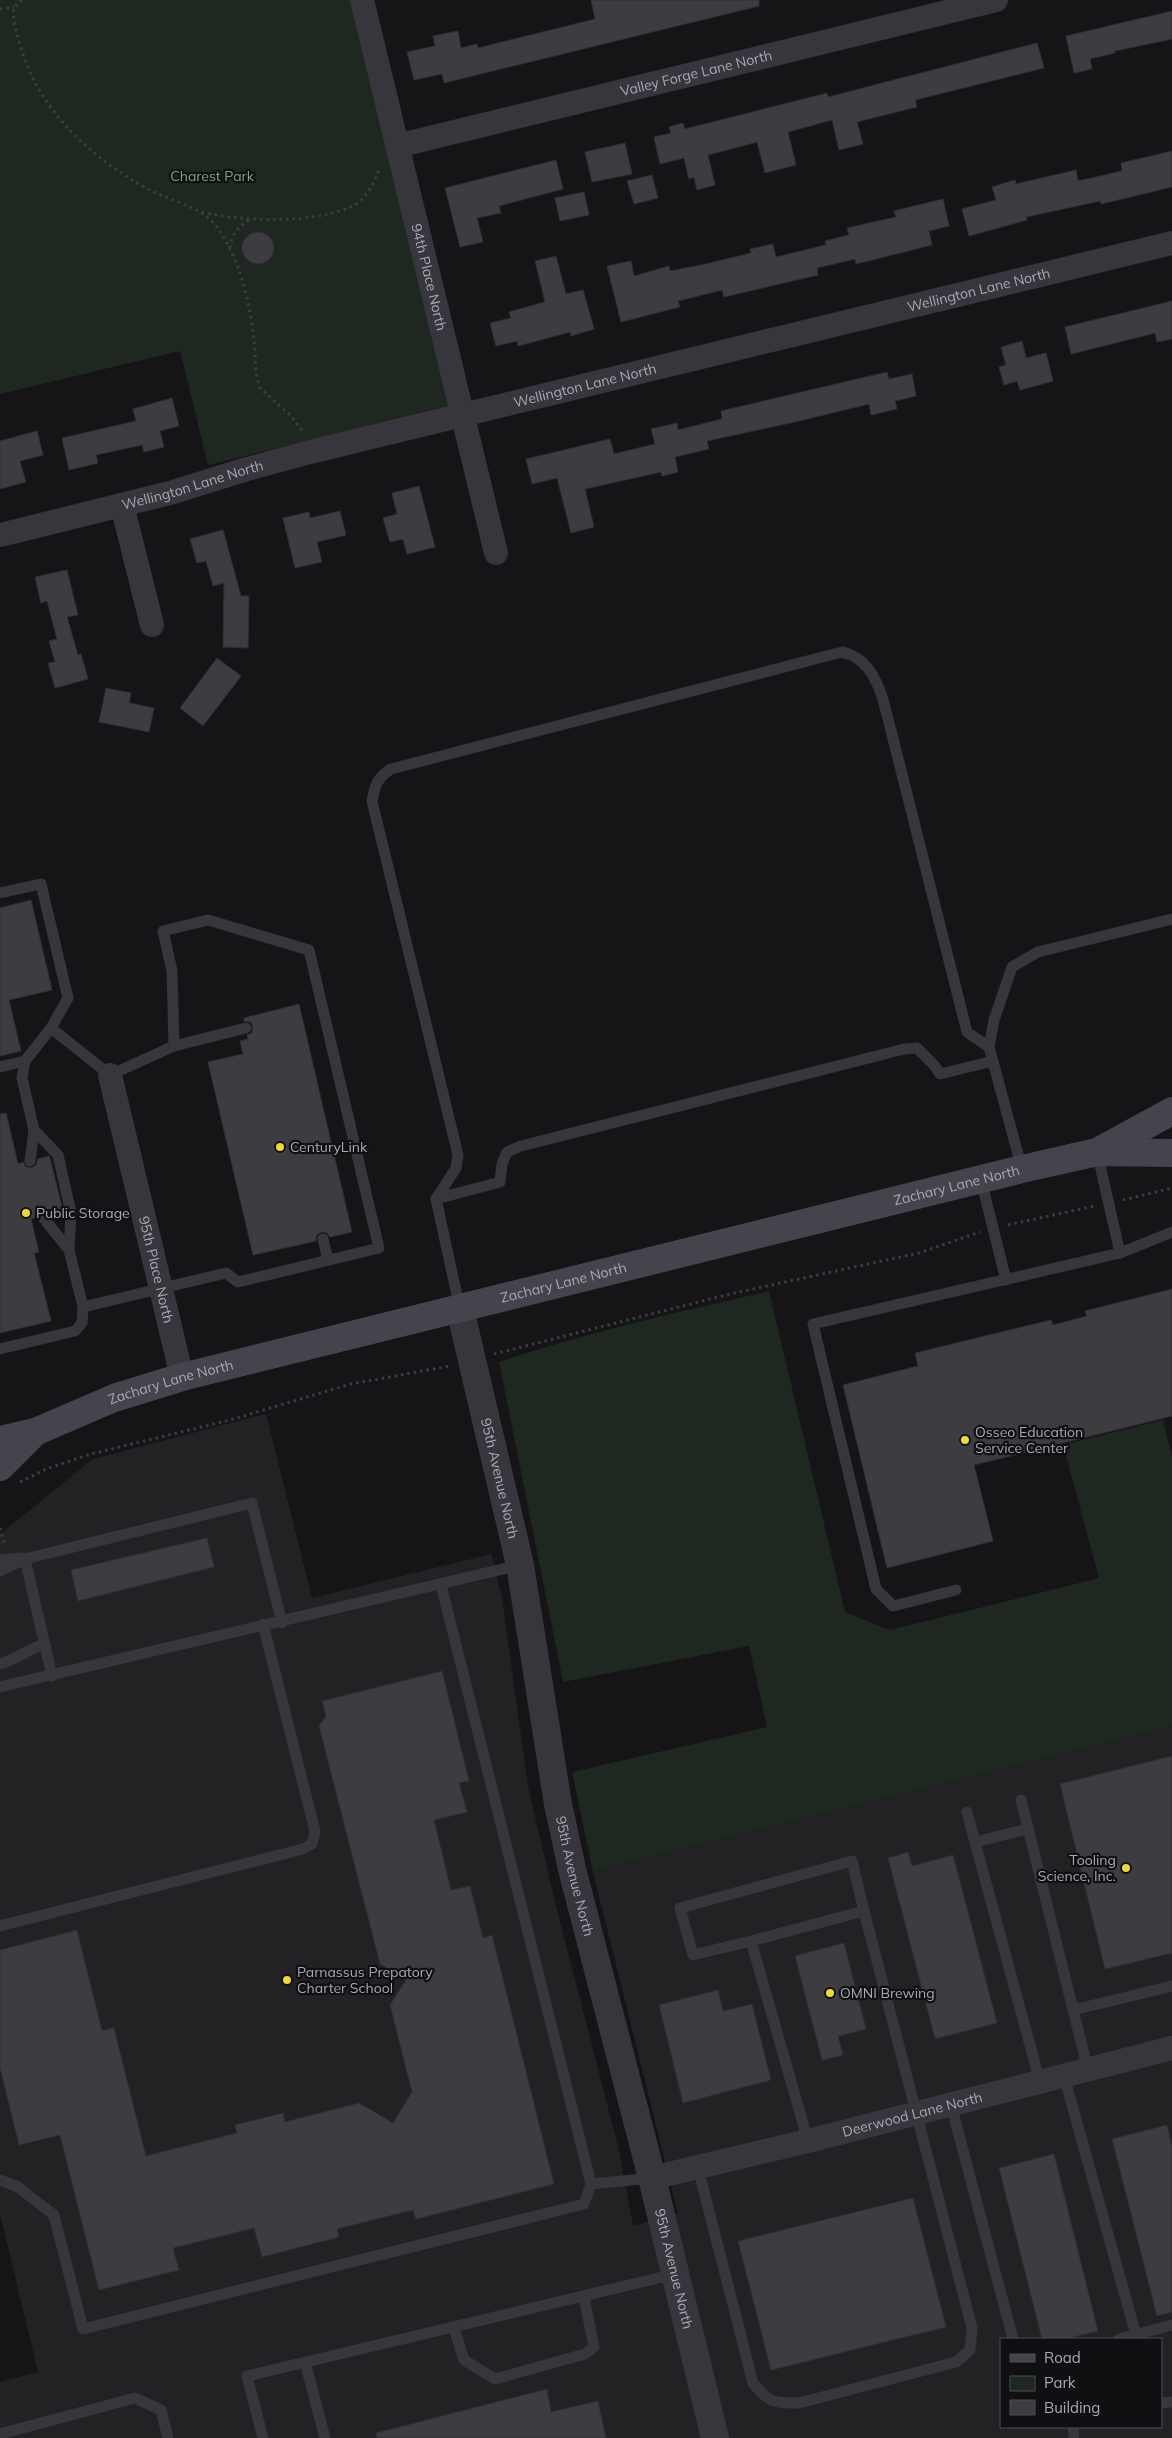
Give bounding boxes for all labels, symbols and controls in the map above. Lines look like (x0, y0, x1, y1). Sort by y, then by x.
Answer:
street label: Valley Forge Lane North (619, 46, 774, 100)
park label: Charest Park (170, 167, 255, 185)
street label: 94th Place North (407, 222, 451, 332)
street label: Wellington Lane North (905, 264, 1052, 316)
street label: Wellington Lane North (512, 359, 658, 411)
street label: Wellington Lane North (120, 456, 265, 514)
place label: CenturyLink (290, 1138, 368, 1156)
marker: CenturyLink (274, 1141, 286, 1153)
street label: Zachary Lane North (892, 1161, 1021, 1209)
place label: Public Storage (36, 1204, 130, 1222)
marker: Public Storage (20, 1207, 32, 1219)
street label: 95th Place North (135, 1214, 178, 1325)
street label: Zachary Lane North (498, 1258, 628, 1307)
street label: Zachary Lane North (105, 1356, 235, 1408)
street label: 95th Avenue North (477, 1416, 523, 1540)
place label: Osseo Education Service Center (975, 1423, 1083, 1457)
marker: Osseo Education Service Center (959, 1434, 971, 1446)
street label: 95th Avenue North (552, 1814, 598, 1938)
place label: Tooling Science, Inc. (1038, 1851, 1116, 1885)
marker: Tooling Science, Inc. (1120, 1862, 1132, 1874)
place label: Parnassus Prepatory Charter School (297, 1963, 433, 1997)
marker: Parnassus Prepatory Charter School (281, 1974, 293, 1986)
place label: OMNI Brewing (840, 1984, 935, 2002)
marker: OMNI Brewing (824, 1987, 836, 1999)
street label: Deerwood Lane North (840, 2088, 984, 2141)
street label: 95th Avenue North (651, 2207, 697, 2331)
legend (1000, 2338, 1162, 2428)
text: Road (1044, 2348, 1081, 2367)
text: Park (1044, 2373, 1076, 2392)
text: Building (1044, 2398, 1100, 2417)

